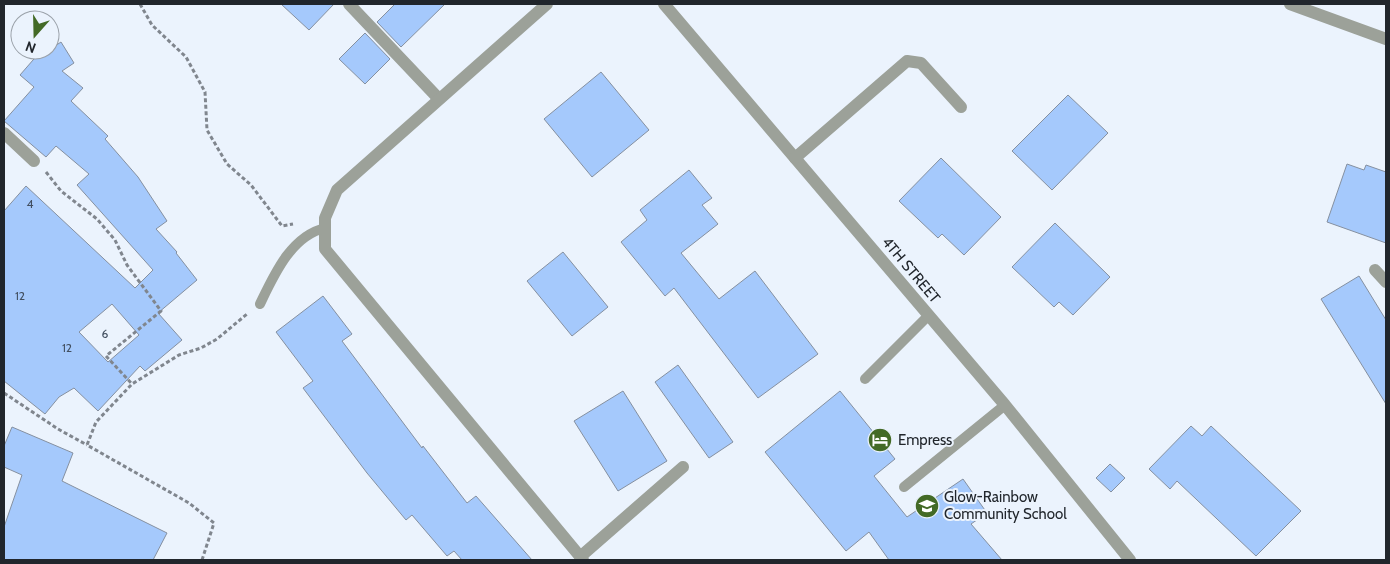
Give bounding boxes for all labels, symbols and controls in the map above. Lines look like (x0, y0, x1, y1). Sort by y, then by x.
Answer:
north arrow (10, 10, 60, 60)
text: N (23, 37, 38, 57)
house number: 4 (27, 196, 34, 211)
street label: 4TH STREET (878, 233, 944, 307)
house number: 12 (15, 288, 25, 303)
house number: 6 (102, 326, 109, 341)
house number: 12 (62, 340, 72, 355)
hotel icon: Empress (867, 427, 893, 453)
place label: Empress (898, 431, 952, 449)
place label: Glow-Rainbow Community School (944, 488, 1067, 523)
school or university icon: Glow-Rainbow Community School (914, 493, 940, 519)

